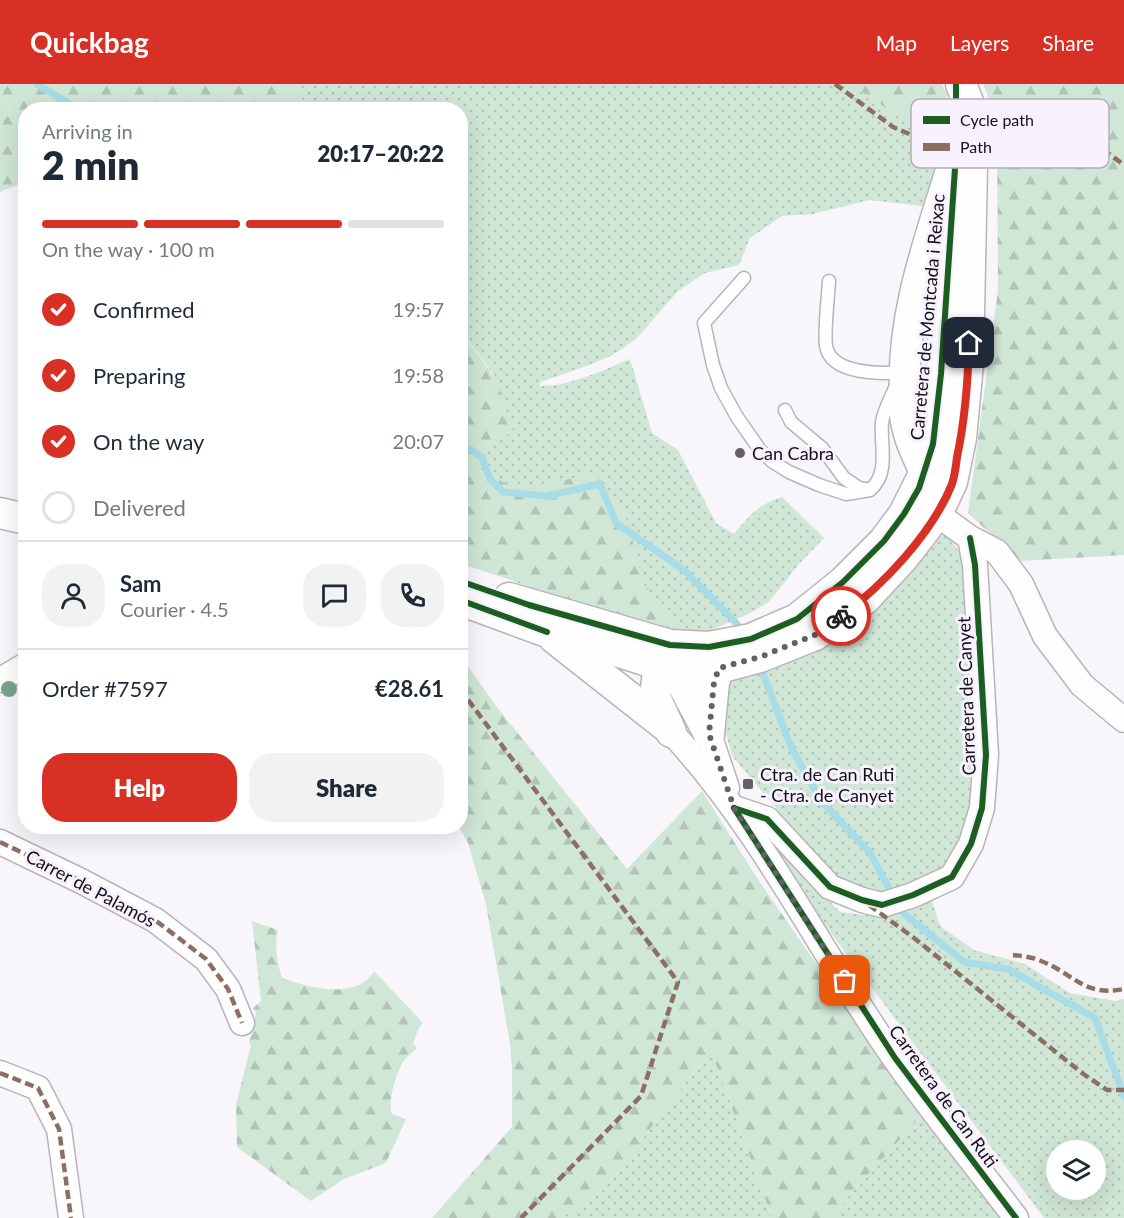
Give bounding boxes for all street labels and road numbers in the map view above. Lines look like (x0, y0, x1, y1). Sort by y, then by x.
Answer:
street label: Carretera de Montcada i Reixac (905, 192, 949, 441)
street label: Carretera de Canyet (952, 616, 980, 776)
street label: Carrer de Palamós (22, 845, 160, 932)
street label: Carretera de Can Ruti (885, 1020, 1003, 1172)

